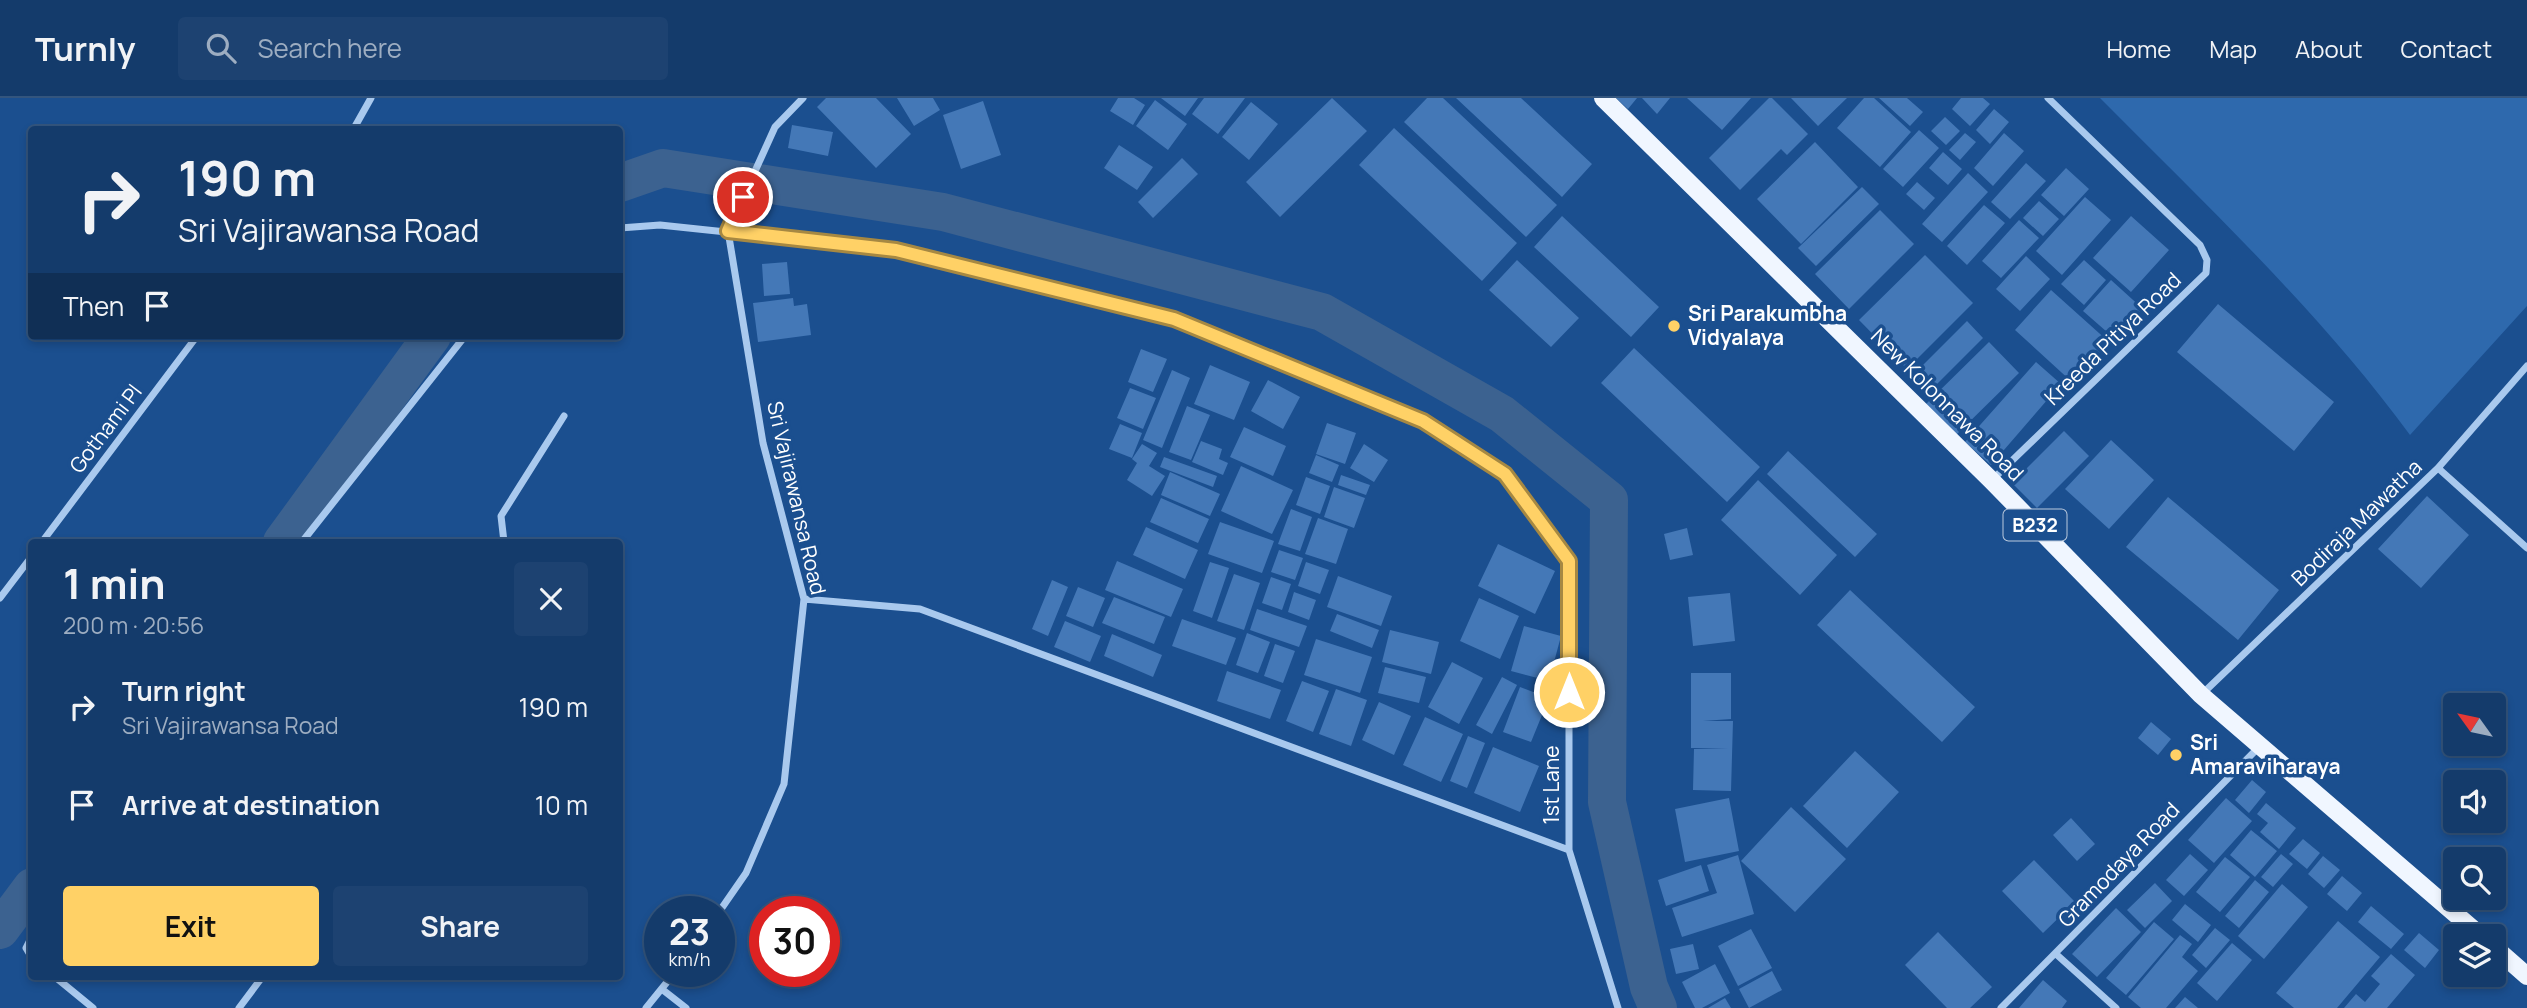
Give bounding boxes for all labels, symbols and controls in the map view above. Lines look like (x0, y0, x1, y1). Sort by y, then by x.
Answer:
search box (178, 17, 668, 80)
text: Turnly (35, 26, 136, 71)
icon: search (202, 29, 240, 67)
text: Search here (258, 30, 402, 66)
text: Home (2106, 32, 2171, 65)
text: Map (2209, 32, 2257, 65)
text: About (2295, 32, 2363, 65)
text: Contact (2401, 32, 2492, 65)
text: 190 m (178, 144, 316, 211)
icon: right (63, 154, 154, 245)
pin (713, 167, 773, 227)
icon: arrive (724, 178, 762, 216)
text: Sri Vajirawansa Road (178, 208, 480, 252)
street label: Kreeda Pitiya Road (2038, 266, 2187, 411)
icon: arrive (138, 287, 176, 325)
text: Then (63, 288, 124, 324)
place label: Sri Parakumbha Vidyalaya (1688, 299, 1847, 351)
marker: Sri Parakumbha Vidyalaya (1666, 318, 1682, 334)
street label: New Kolonnawa Road (1865, 322, 2030, 487)
street label: Gothami Pl (63, 378, 148, 478)
street label: Sri Vajirawansa Road (761, 398, 833, 597)
street label: Bodiraja Mawatha (2285, 453, 2428, 592)
road number: B232 (2004, 510, 2066, 540)
text: 1 min (63, 554, 166, 612)
button: close (514, 562, 588, 636)
text: 200 m · 20:56 (63, 609, 204, 641)
position arrow (1532, 655, 1606, 729)
text: Turn right (122, 673, 246, 709)
icon: right (63, 688, 101, 726)
text: 190 m (519, 689, 588, 725)
north arrow (2443, 693, 2506, 756)
map controls (2443, 693, 2506, 987)
text: Sri Vajirawansa Road (122, 709, 339, 741)
place label: Sri Amaraviharaya (2190, 728, 2341, 780)
street label: 1st Lane (1537, 746, 1565, 824)
marker: Sri Amaraviharaya (2168, 747, 2184, 763)
button: sound (2443, 770, 2506, 833)
icon: arrive (63, 786, 101, 824)
text: Arrive at destination (122, 787, 380, 823)
text: 10 m (535, 787, 588, 823)
street label: Gramodaya Road (2051, 796, 2185, 933)
button: search (2443, 847, 2506, 910)
button: Exit (63, 886, 319, 966)
button: Share (333, 886, 588, 966)
speed limit sign: 30 (749, 896, 840, 987)
text: 23 (669, 908, 710, 956)
button: layers (2443, 924, 2506, 987)
text: km/h (669, 947, 710, 971)

